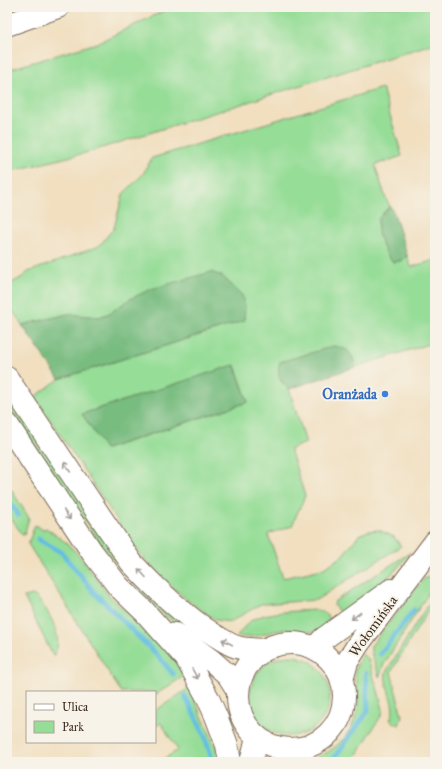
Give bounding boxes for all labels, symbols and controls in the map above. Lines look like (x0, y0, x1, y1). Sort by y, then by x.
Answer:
place label: Oranżada (322, 386, 378, 403)
marker: Oranżada (380, 389, 390, 399)
one-way arrow (63, 462, 71, 473)
one-way arrow (63, 509, 71, 520)
one-way arrow (137, 568, 146, 579)
street label: Wołomińska (346, 592, 401, 660)
one-way arrow (350, 612, 361, 620)
one-way arrow (221, 638, 233, 646)
one-way arrow (191, 668, 199, 680)
legend (26, 691, 156, 743)
text: Ulica (62, 700, 89, 714)
text: Park (62, 720, 84, 734)

